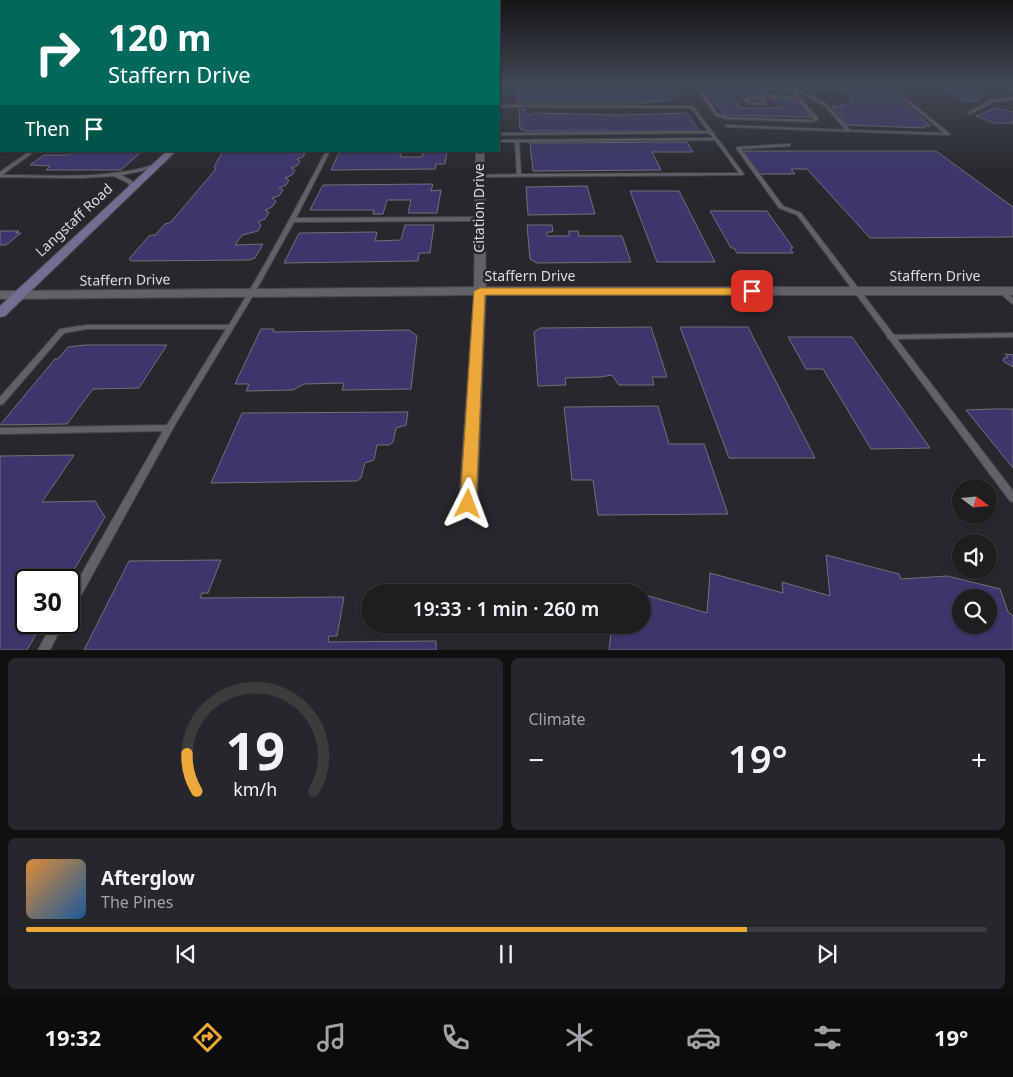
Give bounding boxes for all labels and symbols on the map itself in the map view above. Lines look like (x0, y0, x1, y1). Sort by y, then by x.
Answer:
street label: Citation Drive (469, 163, 488, 253)
street label: Langstaff Road (31, 179, 116, 260)
street label: Staffern Drive (485, 266, 576, 285)
street label: Staffern Drive (890, 266, 981, 285)
street label: Staffern Drive (79, 269, 171, 290)
pin (731, 270, 773, 312)
position arrow (441, 477, 493, 529)
north arrow (952, 479, 998, 524)
speed limit sign: 30 (15, 569, 80, 634)

